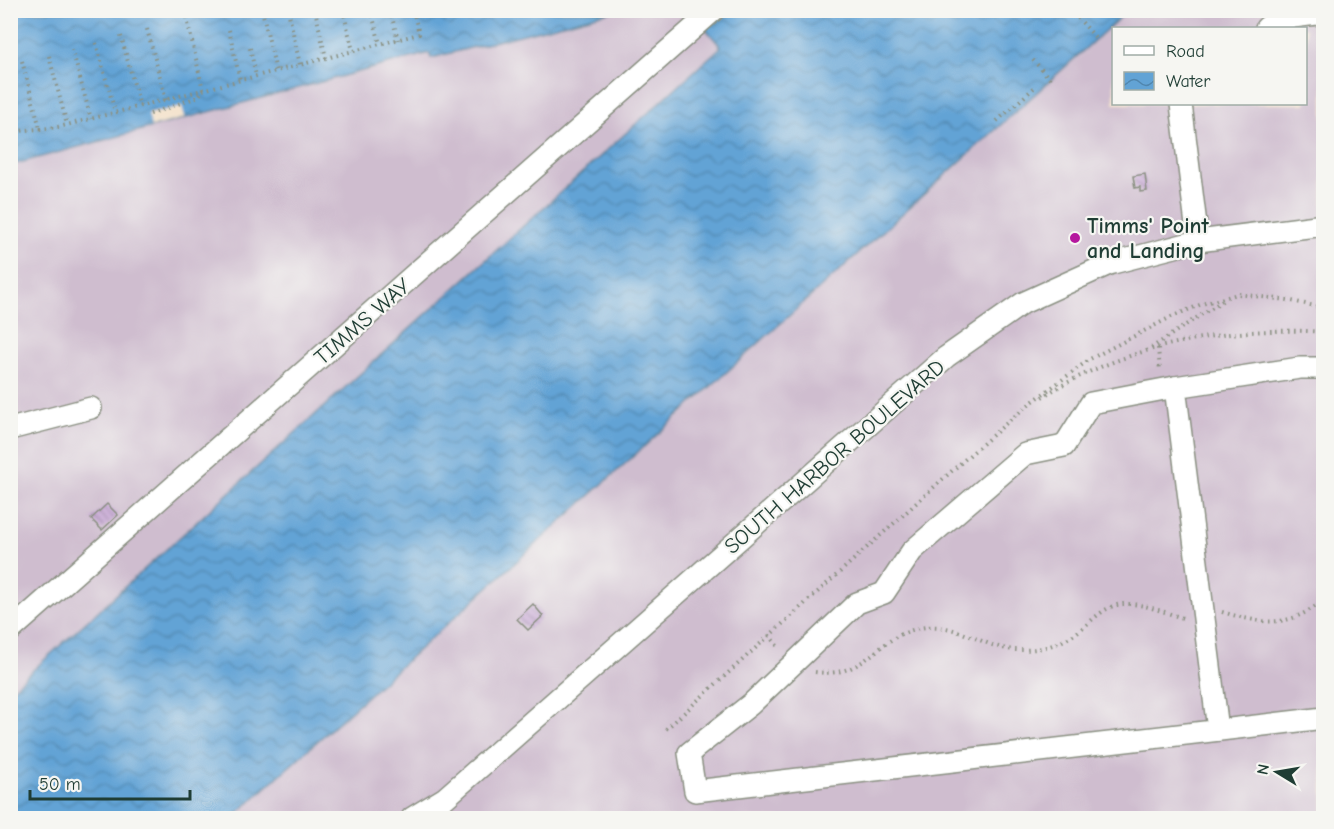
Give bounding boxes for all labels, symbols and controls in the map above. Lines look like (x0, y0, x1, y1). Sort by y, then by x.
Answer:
legend (1112, 27, 1307, 105)
text: Road (1166, 41, 1205, 62)
text: Water (1166, 71, 1211, 92)
place label: Timms' Point and Landing (1087, 213, 1209, 264)
marker: Timms' Point and Landing (1068, 231, 1082, 245)
street label: TIMMS WAY (309, 273, 416, 371)
street label: SOUTH HARBOR BOULEVARD (719, 354, 950, 560)
north arrow (1247, 742, 1307, 802)
text: N (1253, 762, 1273, 776)
scale bar (30, 763, 190, 801)
text: 50 m (39, 774, 81, 795)

